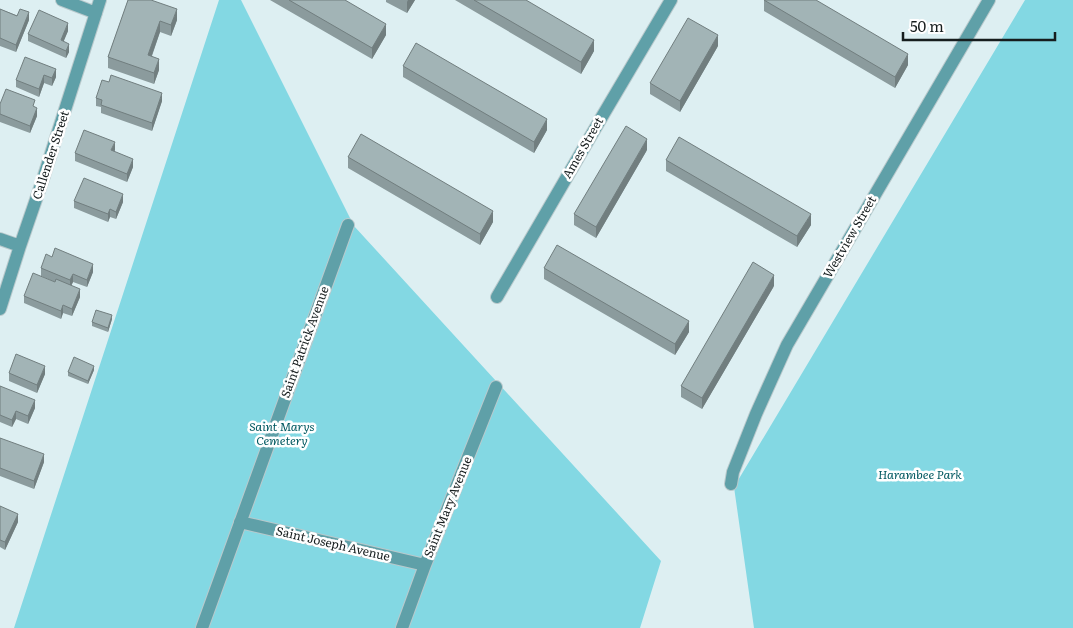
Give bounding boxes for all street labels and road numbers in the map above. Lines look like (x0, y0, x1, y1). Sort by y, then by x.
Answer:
street label: Callender Street (27, 108, 73, 201)
street label: Ames Street (557, 113, 607, 182)
street label: Westview Street (818, 192, 880, 281)
street label: Saint Patrick Avenue (275, 283, 333, 400)
street label: Saint Mary Avenue (419, 453, 476, 560)
street label: Saint Joseph Avenue (274, 521, 392, 565)

